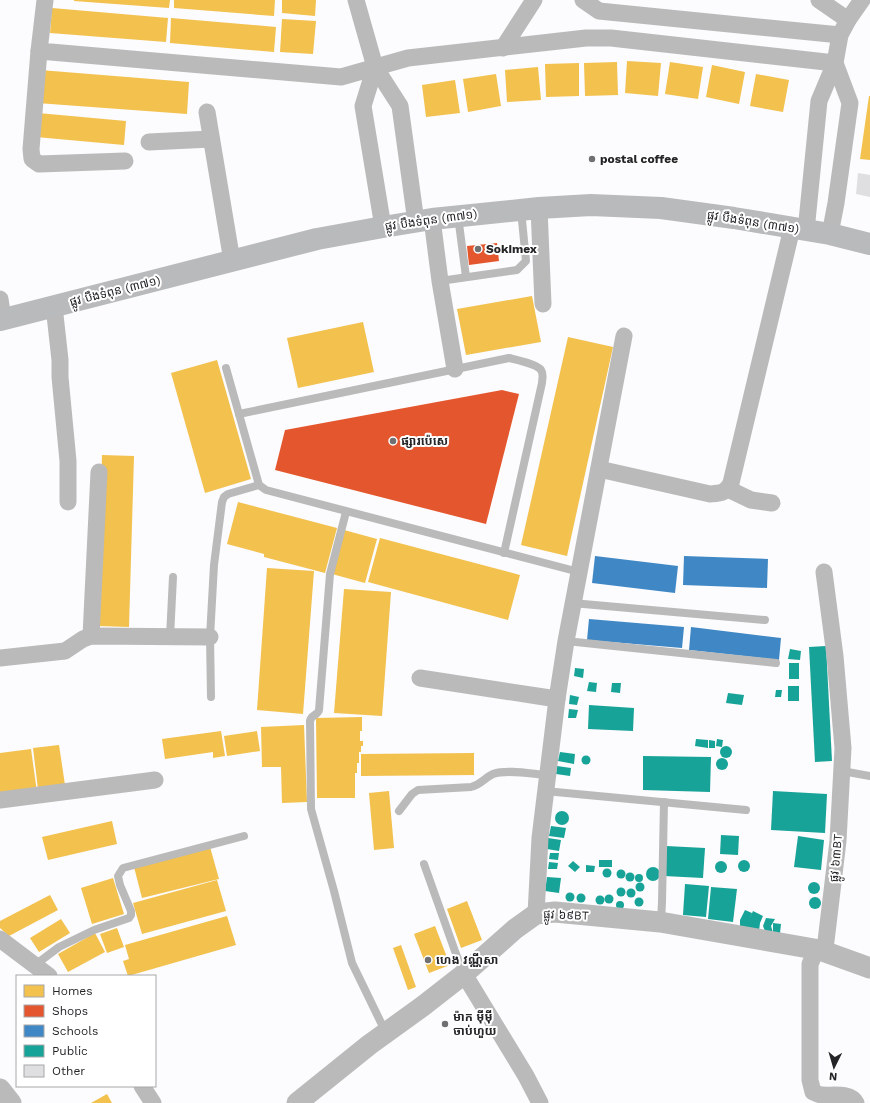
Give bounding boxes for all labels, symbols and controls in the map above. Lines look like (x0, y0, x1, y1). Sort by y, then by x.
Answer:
place label: postal coffee (600, 152, 678, 166)
marker: postal coffee (587, 154, 597, 164)
street label: ផ្លូវ បឹងទំពុន (៣៧១) (384, 207, 479, 237)
street label: ផ្លូវ បឹងទំពុន (៣៧១) (705, 208, 800, 240)
place label: Sokimex (486, 242, 537, 256)
marker: Sokimex (473, 244, 483, 254)
street label: ផ្លូវ បឹងទំពុន (៣៧១) (68, 273, 163, 313)
place label: ផ្សារប៉េសេ (401, 434, 448, 448)
marker: ផ្សារប៉េសេ (388, 436, 398, 446)
street label: ផ្លូវ ៦៣BT (827, 833, 849, 883)
street label: ផ្លូវ ៦៩BT (543, 907, 589, 926)
place label: ហេង វណ្ណីសា (436, 952, 498, 967)
marker: ហេង វណ្ណីសា (423, 955, 433, 965)
legend (16, 975, 156, 1087)
text: Homes (52, 984, 93, 998)
text: Shops (52, 1004, 88, 1018)
place label: ម៉ាក ម៉ីម៉ី ចាប់ហួយ (453, 1009, 497, 1038)
marker: ម៉ាក ម៉ីម៉ី ចាប់ហួយ (440, 1019, 450, 1029)
text: Schools (52, 1024, 98, 1038)
text: Public (52, 1044, 88, 1058)
north arrow (814, 1047, 854, 1087)
text: Other (52, 1064, 85, 1078)
text: N (829, 1070, 838, 1083)

